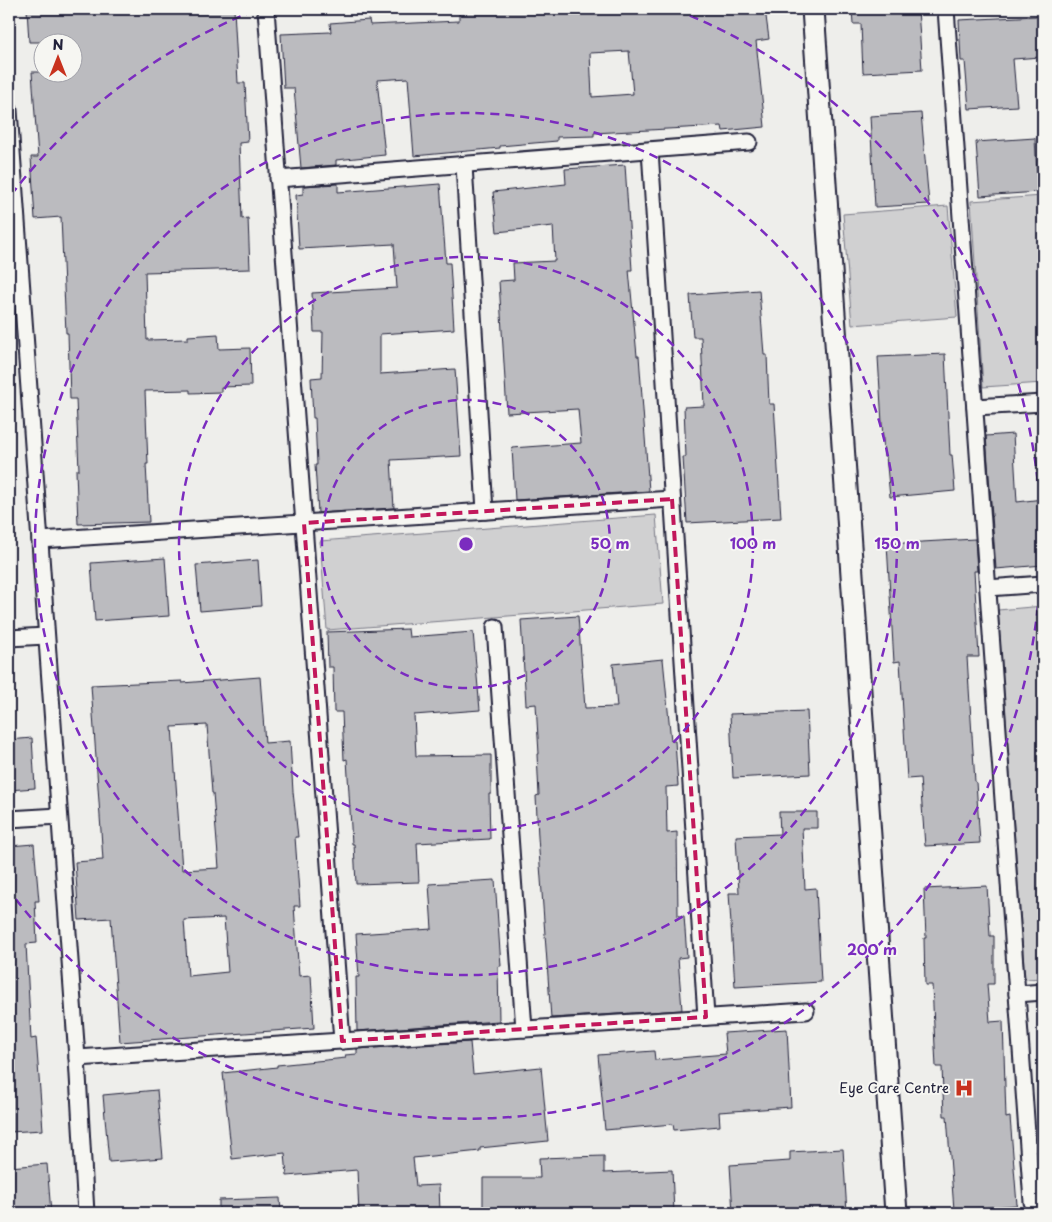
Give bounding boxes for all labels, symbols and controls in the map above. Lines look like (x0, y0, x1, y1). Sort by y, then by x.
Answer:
north arrow (32, 32, 82, 82)
text: N (52, 34, 64, 55)
text: 50 m (591, 531, 629, 554)
text: 100 m (730, 531, 776, 554)
text: 150 m (874, 531, 920, 554)
centre of rings (457, 535, 475, 553)
text: 200 m (847, 937, 897, 960)
place label: Eye Care Centre (839, 1077, 949, 1098)
hospital icon: Eye Care Centre (953, 1077, 975, 1099)

